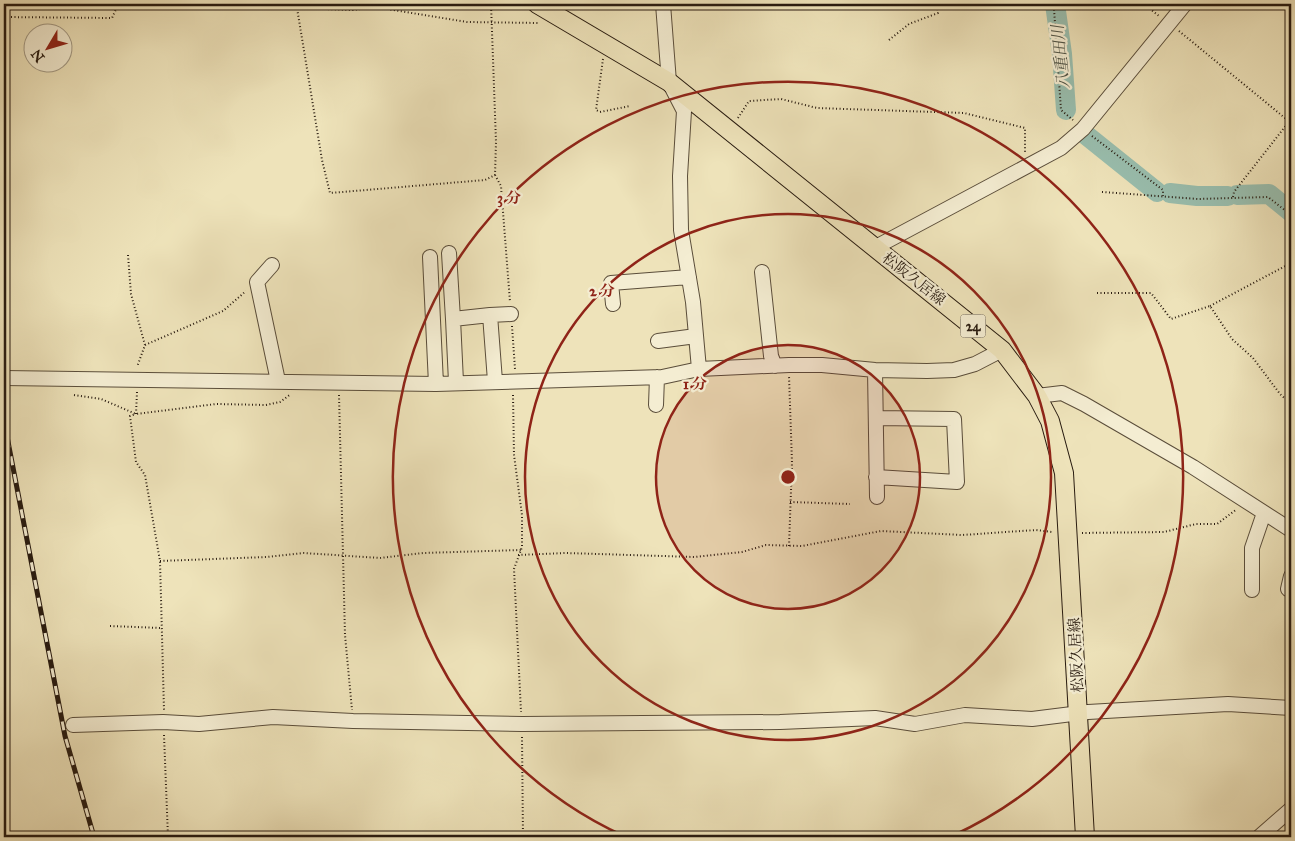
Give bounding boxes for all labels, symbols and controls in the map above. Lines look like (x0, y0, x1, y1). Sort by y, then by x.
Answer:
north arrow (22, 22, 72, 72)
water label: 八重田川 (1047, 22, 1073, 90)
text: N (28, 46, 49, 66)
text: 3 分 (497, 189, 521, 208)
street label: 松阪久居線 (879, 249, 949, 309)
text: 2 分 (589, 282, 615, 300)
road number: 24 (960, 314, 986, 338)
text: 1 分 (683, 375, 707, 393)
centre of rings (779, 468, 797, 486)
street label: 松阪久居線 (1065, 617, 1087, 693)

